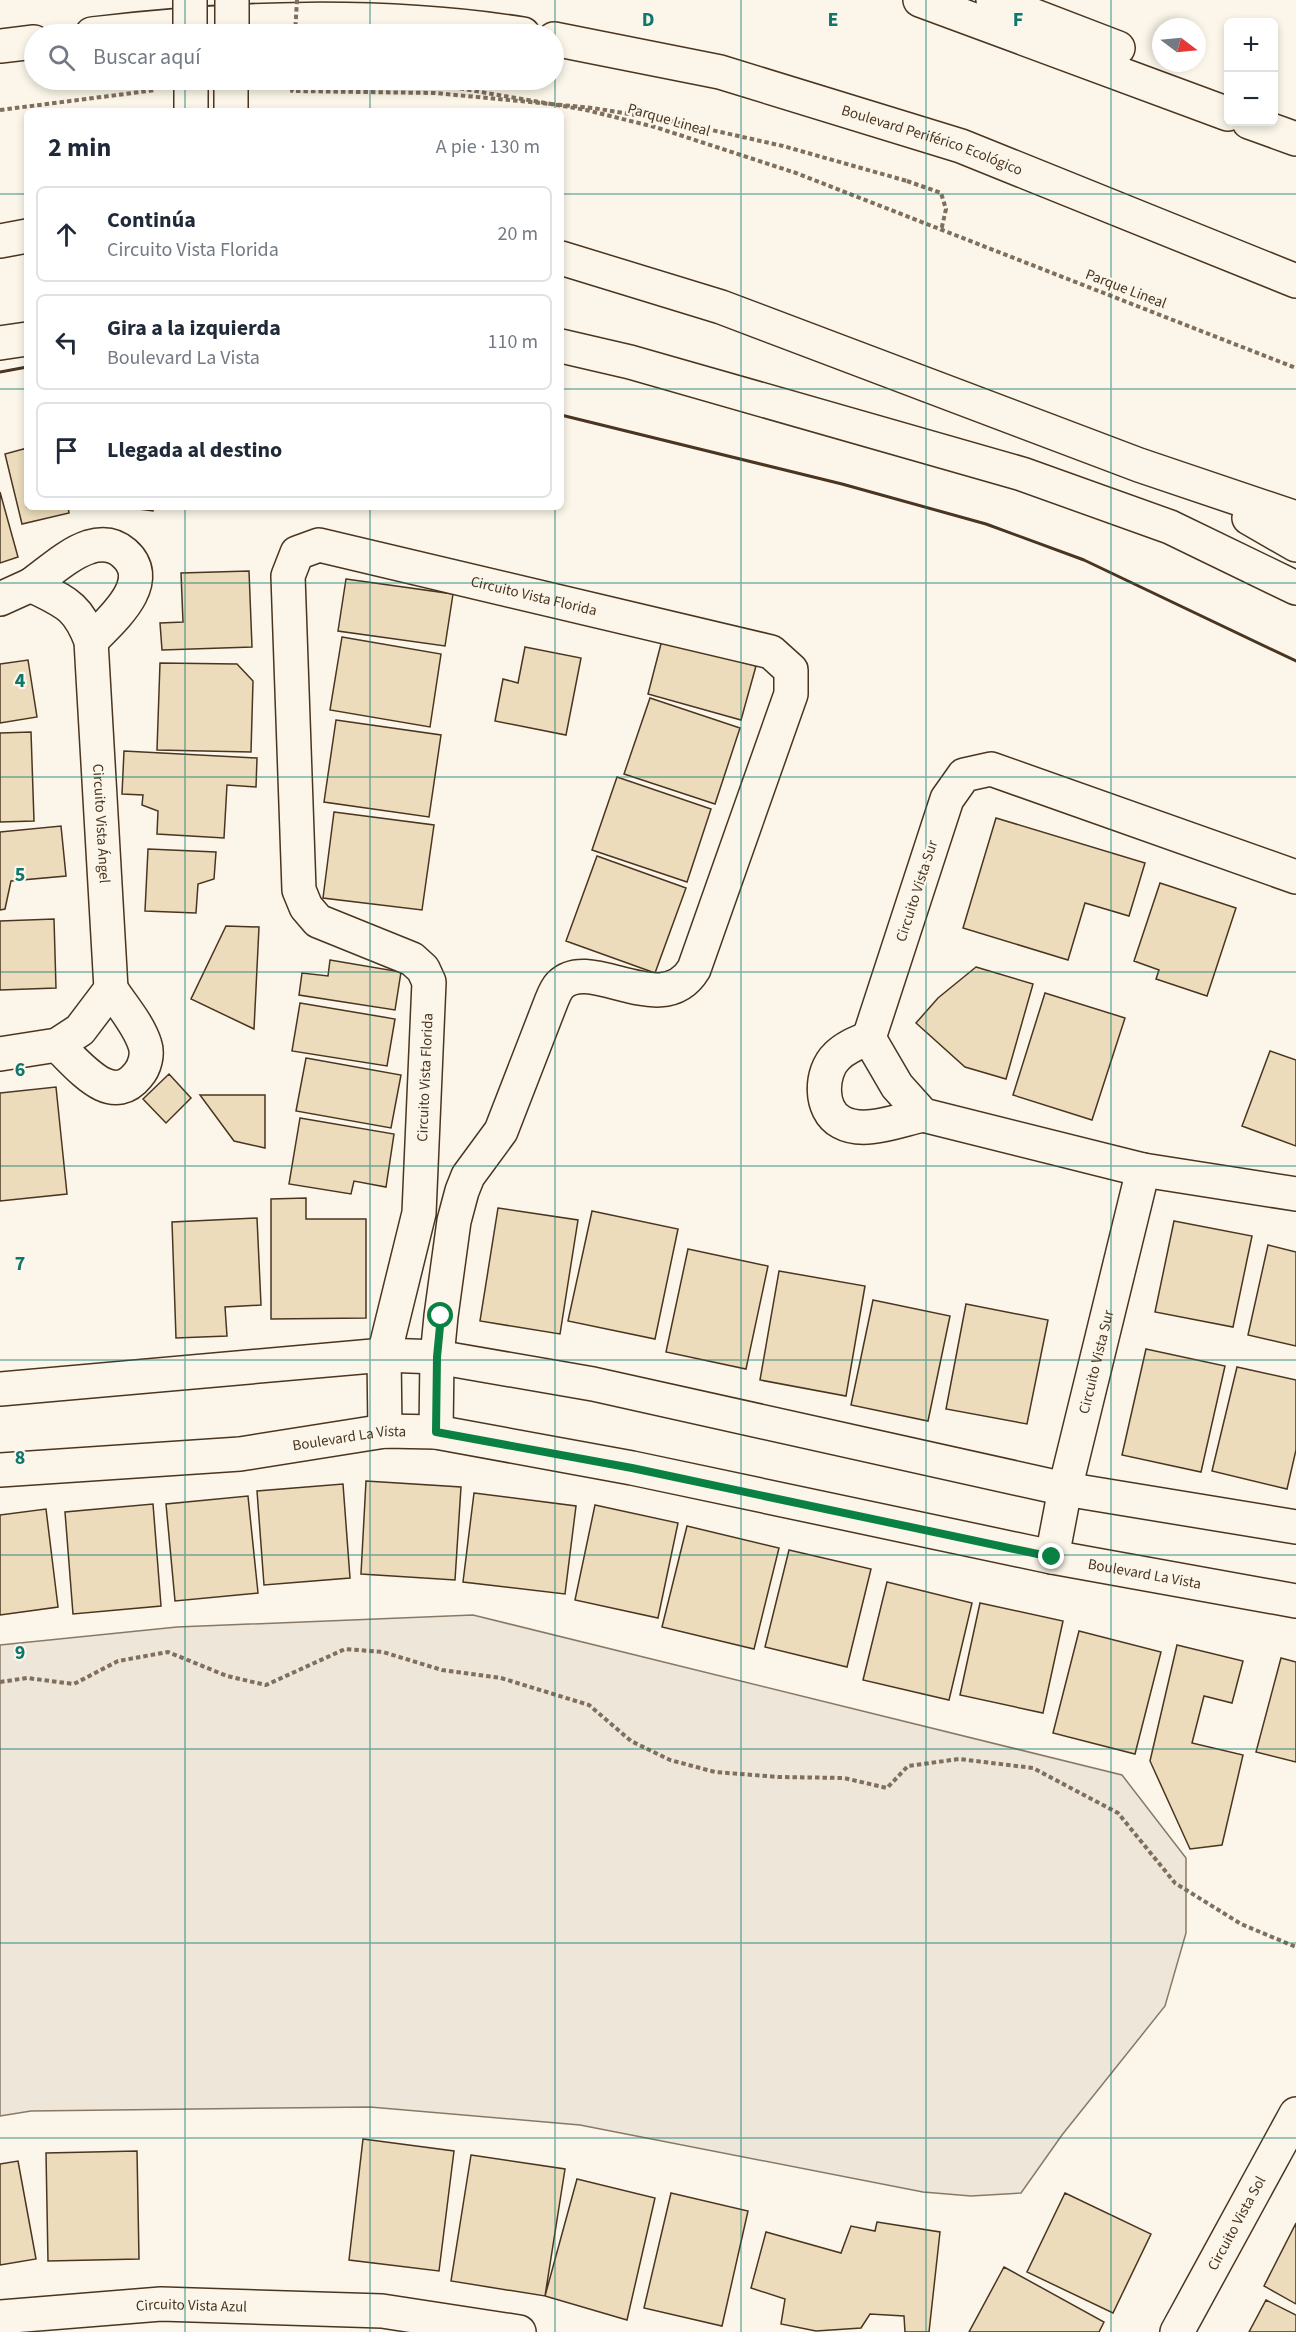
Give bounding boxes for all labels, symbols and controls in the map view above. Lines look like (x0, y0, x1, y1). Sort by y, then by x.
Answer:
text: D (642, 6, 654, 34)
text: E (828, 6, 838, 34)
text: F (1013, 6, 1023, 34)
north arrow (1152, 18, 1206, 72)
map controls (1224, 18, 1278, 126)
button: + (1224, 18, 1278, 72)
search box (24, 24, 564, 90)
icon: search (45, 41, 78, 74)
text: Buscar aquí (93, 41, 201, 73)
button: − (1224, 72, 1278, 126)
street label: Parque Lineal (625, 98, 713, 142)
street label: Boulevard Periférico Ecológico (839, 99, 1026, 180)
text: 2 min (48, 129, 111, 166)
text: A pie · 130 m (436, 133, 540, 161)
text: Continúa (107, 204, 196, 236)
icon: ahead (50, 218, 83, 251)
text: 20 m (498, 220, 538, 248)
text: Circuito Vista Florida (107, 236, 279, 264)
street label: Parque Lineal (1082, 264, 1170, 314)
text: Gira a la izquierda (107, 312, 281, 344)
icon: left (50, 326, 83, 359)
text: 110 m (488, 328, 538, 356)
text: Boulevard La Vista (107, 344, 260, 372)
icon: arrive (50, 434, 83, 467)
text: Llegada al destino (107, 434, 282, 466)
street label: Circuito Vista Florida (469, 571, 599, 621)
text: 4 (15, 667, 26, 695)
street label: Circuito Vista Ángel (88, 763, 115, 884)
street label: Circuito Vista Sur (891, 837, 944, 945)
text: 5 (15, 861, 25, 889)
street label: Circuito Vista Florida (412, 1012, 438, 1142)
text: 6 (15, 1056, 25, 1084)
text: 7 (15, 1250, 25, 1278)
route start (427, 1302, 453, 1328)
street label: Circuito Vista Sur (1073, 1307, 1119, 1416)
street label: Boulevard La Vista (291, 1420, 406, 1456)
text: 8 (15, 1444, 25, 1472)
route end (1038, 1543, 1064, 1569)
street label: Boulevard La Vista (1086, 1553, 1203, 1594)
text: 9 (15, 1639, 25, 1667)
street label: Circuito Vista Sol (1202, 2172, 1271, 2274)
street label: Circuito Vista Azul (135, 2293, 248, 2317)

